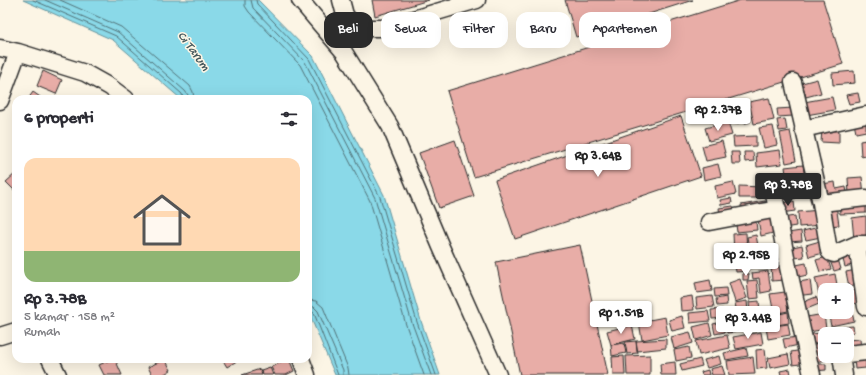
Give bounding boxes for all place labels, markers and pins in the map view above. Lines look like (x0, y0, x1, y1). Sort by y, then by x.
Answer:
pin: Rp 2.37B (677, 98, 759, 132)
pin: Rp 3.64B (557, 144, 639, 178)
pin: Rp 3.78B (747, 173, 829, 207)
pin: Rp 2.95B (705, 243, 787, 277)
pin: Rp 1.51B (580, 301, 662, 335)
pin: Rp 3.44B (707, 306, 789, 340)

